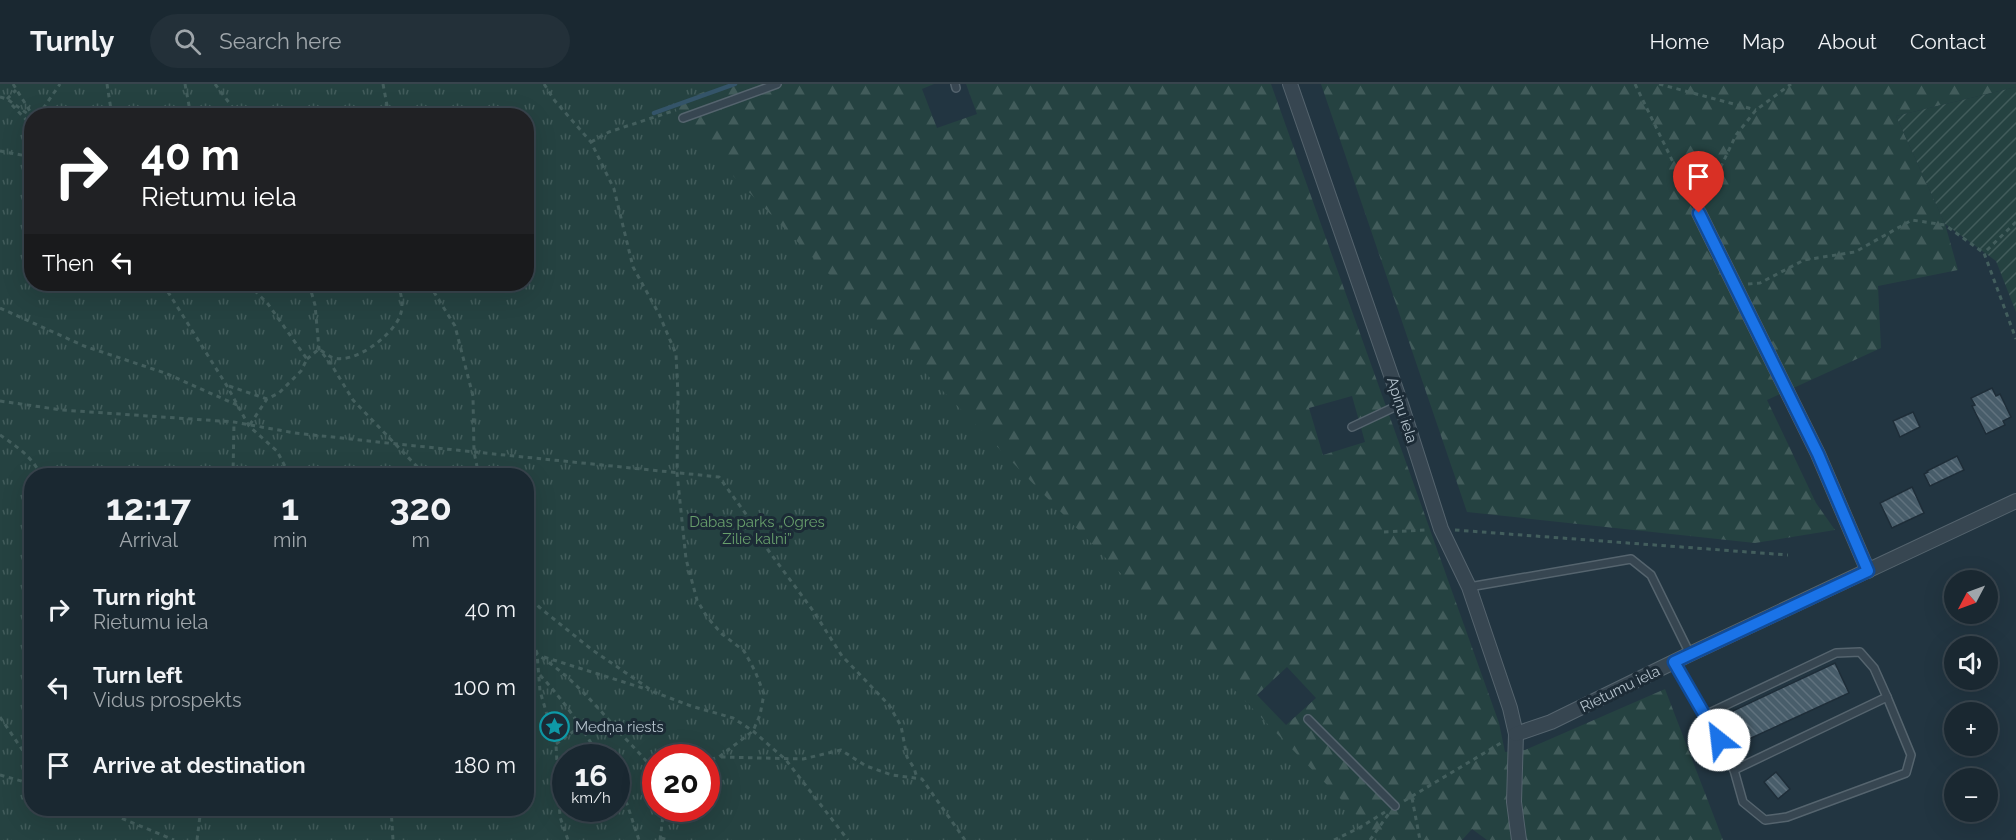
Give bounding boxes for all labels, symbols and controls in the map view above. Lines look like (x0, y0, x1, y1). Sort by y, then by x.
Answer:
search box (150, 14, 570, 68)
text: Turnly (30, 25, 114, 58)
icon: search (171, 25, 204, 58)
text: Search here (219, 28, 341, 54)
text: Home (1650, 29, 1709, 54)
text: Map (1742, 29, 1785, 54)
text: About (1818, 29, 1877, 54)
text: Contact (1910, 29, 1986, 54)
text: 40 m (141, 131, 240, 180)
icon: right (42, 132, 120, 210)
pin (1673, 151, 1724, 213)
icon: arrive (1682, 160, 1715, 193)
text: Rietumu iela (141, 181, 297, 212)
icon: left (106, 246, 139, 279)
text: Then (42, 250, 94, 276)
street label: Apiņu iela (1383, 375, 1421, 445)
text: 12:17 (106, 486, 191, 528)
text: 1 (281, 486, 299, 528)
text: 320 (389, 486, 452, 528)
park label: Dabas parks „Ogres Zilie kalni” (689, 513, 825, 548)
text: Arrival (119, 528, 178, 552)
text: min (273, 528, 307, 552)
text: m (412, 528, 430, 552)
north arrow (1944, 570, 1998, 624)
map controls (1944, 570, 1998, 822)
text: Turn right (93, 584, 196, 610)
icon: right (42, 593, 75, 626)
text: 40 m (465, 596, 516, 622)
text: Rietumu iela (93, 610, 208, 634)
button: sound (1944, 636, 1998, 690)
text: Turn left (93, 662, 183, 688)
street label: Rietumu iela (1577, 662, 1663, 716)
icon: left (42, 671, 75, 704)
text: 100 m (454, 674, 516, 700)
text: Vidus prospekts (93, 688, 242, 712)
button: + (1944, 702, 1998, 756)
position arrow (1687, 708, 1751, 772)
place icon: Medņa riests (538, 711, 570, 743)
place label: Medņa riests (575, 718, 664, 736)
speed limit sign: 20 (642, 744, 720, 822)
icon: arrive (42, 749, 75, 782)
text: Arrive at destination (93, 752, 306, 778)
text: 180 m (454, 752, 516, 778)
text: 16 (574, 758, 608, 793)
button: − (1944, 768, 1998, 822)
text: km/h (571, 789, 611, 807)

